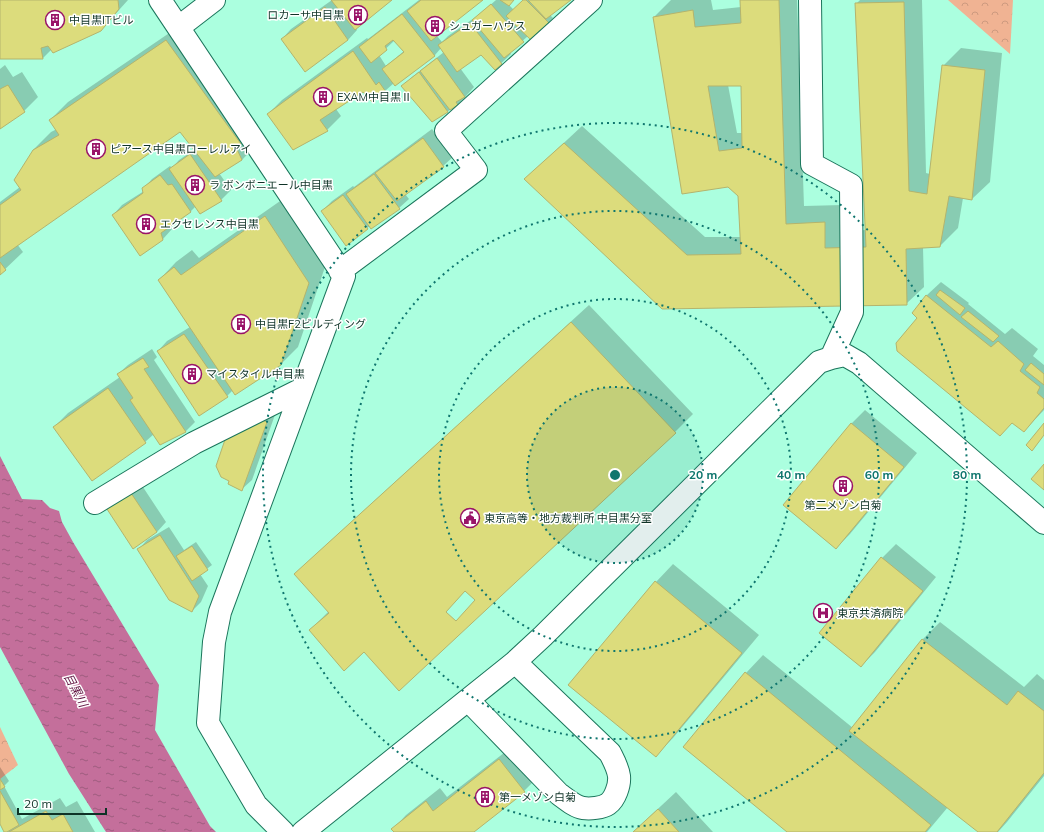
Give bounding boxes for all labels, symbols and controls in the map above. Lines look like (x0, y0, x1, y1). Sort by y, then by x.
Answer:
building icon: ロカーサ中目黒 (347, 4, 369, 26)
place label: ロカーサ中目黒 (267, 8, 344, 22)
building icon: 中目黒ITビル (44, 9, 66, 31)
place label: 中目黒ITビル (69, 13, 134, 27)
building icon: シュガーハウス (424, 15, 446, 37)
place label: シュガーハウス (449, 19, 526, 33)
building icon: EXAM中目黒Ⅱ (312, 86, 334, 108)
place label: EXAM中目黒Ⅱ (337, 90, 412, 104)
building icon: ピアース中目黒ローレルアイ (85, 138, 107, 160)
place label: ピアース中目黒ローレルアイ (110, 142, 251, 156)
building icon: ラ ボンボニエール中目黒 (184, 174, 206, 196)
place label: ラ ボンボニエール中目黒 (209, 178, 333, 192)
building icon: エクセレンス中目黒 (135, 213, 157, 235)
place label: エクセレンス中目黒 (160, 217, 259, 231)
building icon: 中目黒F2ビルディング (230, 313, 252, 335)
place label: 中目黒F2ビルディング (255, 317, 366, 331)
building icon: マイスタイル中目黒 (181, 363, 203, 385)
place label: マイスタイル中目黒 (206, 367, 305, 381)
text: 20 m (689, 467, 717, 482)
text: 40 m (777, 467, 805, 482)
text: 60 m (865, 467, 893, 482)
text: 80 m (953, 467, 981, 482)
centre of rings (608, 468, 622, 482)
building icon: 第二メゾン白菊 (832, 475, 854, 497)
place label: 第二メゾン白菊 (805, 498, 882, 512)
public building icon: 東京高等・地方裁判所 中目黒分室 (459, 507, 481, 529)
place label: 東京高等・地方裁判所 中目黒分室 (484, 511, 652, 525)
hospital icon: 東京共済病院 (812, 602, 834, 624)
place label: 東京共済病院 (837, 606, 903, 620)
water label: 目黒川 (61, 671, 92, 711)
building icon: 第一メゾン白菊 (474, 786, 496, 808)
scale bar (18, 790, 106, 816)
place label: 第一メゾン白菊 (499, 790, 576, 804)
text: 20 m (24, 796, 52, 811)

